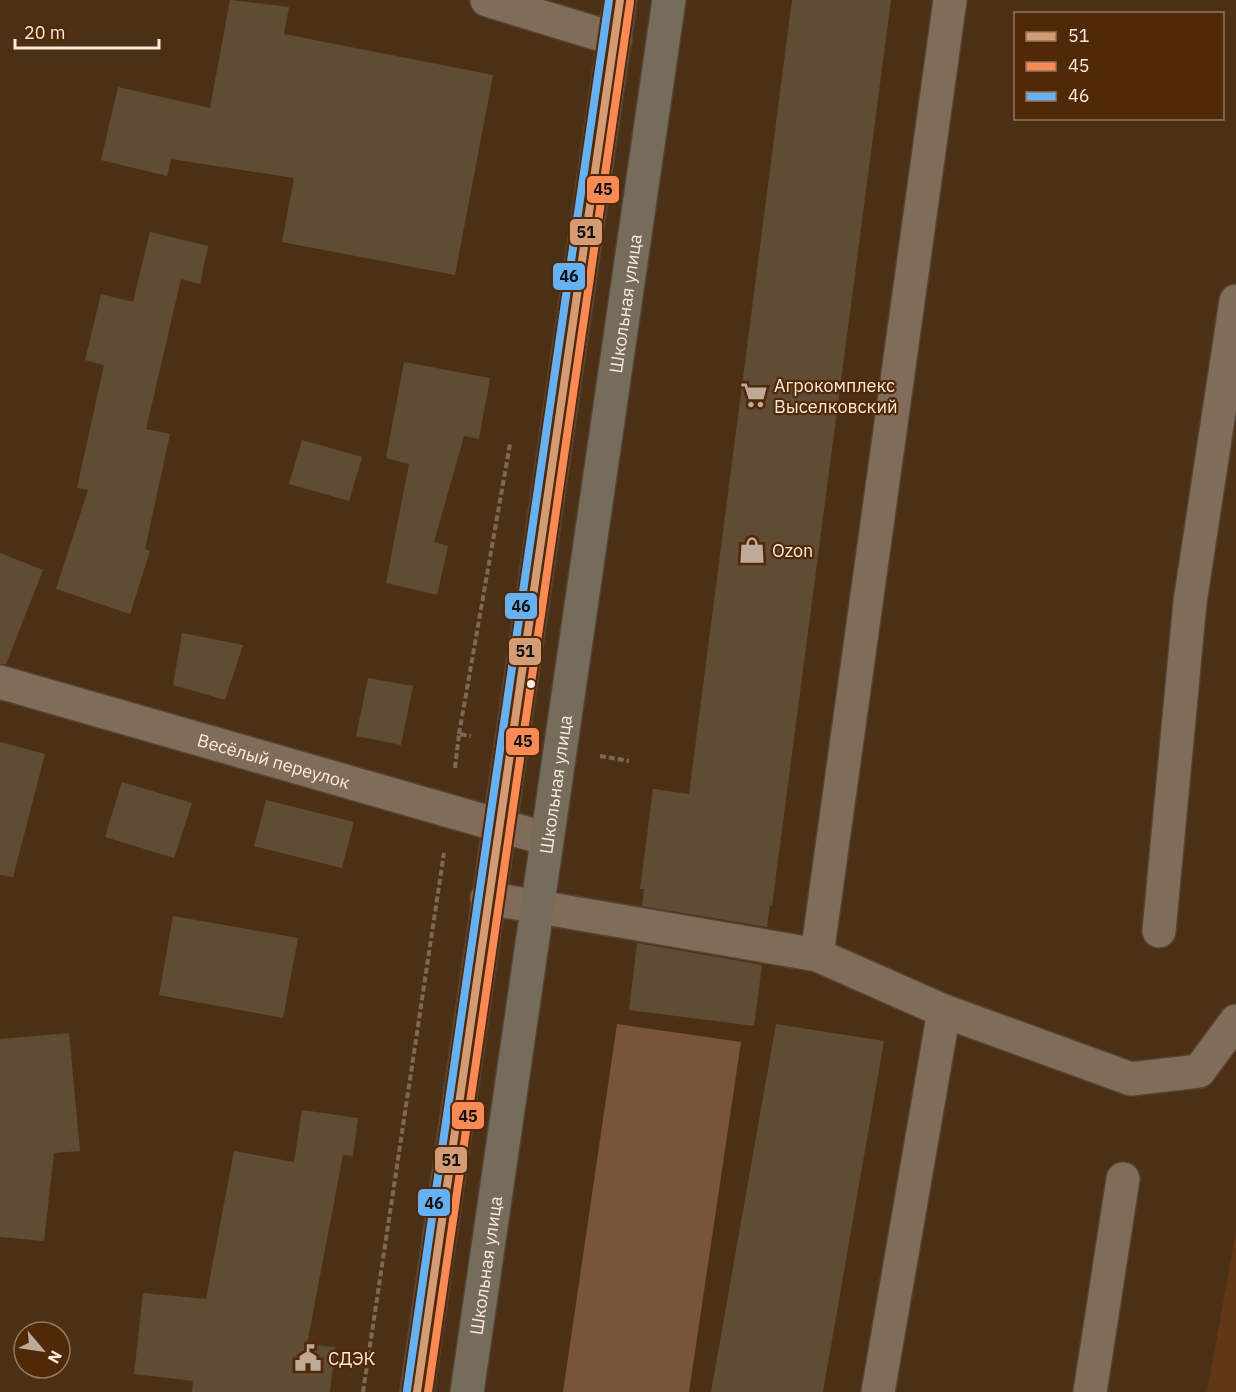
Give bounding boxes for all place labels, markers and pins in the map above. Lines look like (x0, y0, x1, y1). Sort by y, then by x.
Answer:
place label: Агрокомплекс Выселковский (774, 374, 898, 418)
supermarket icon: Агрокомплекс Выселковский (739, 380, 769, 410)
shop icon: Ozon (737, 535, 767, 565)
place label: Ozon (772, 539, 813, 562)
unlabelled marker (525, 678, 537, 690)
public building icon: СДЭК (293, 1343, 323, 1373)
place label: СДЭК (328, 1347, 376, 1370)

